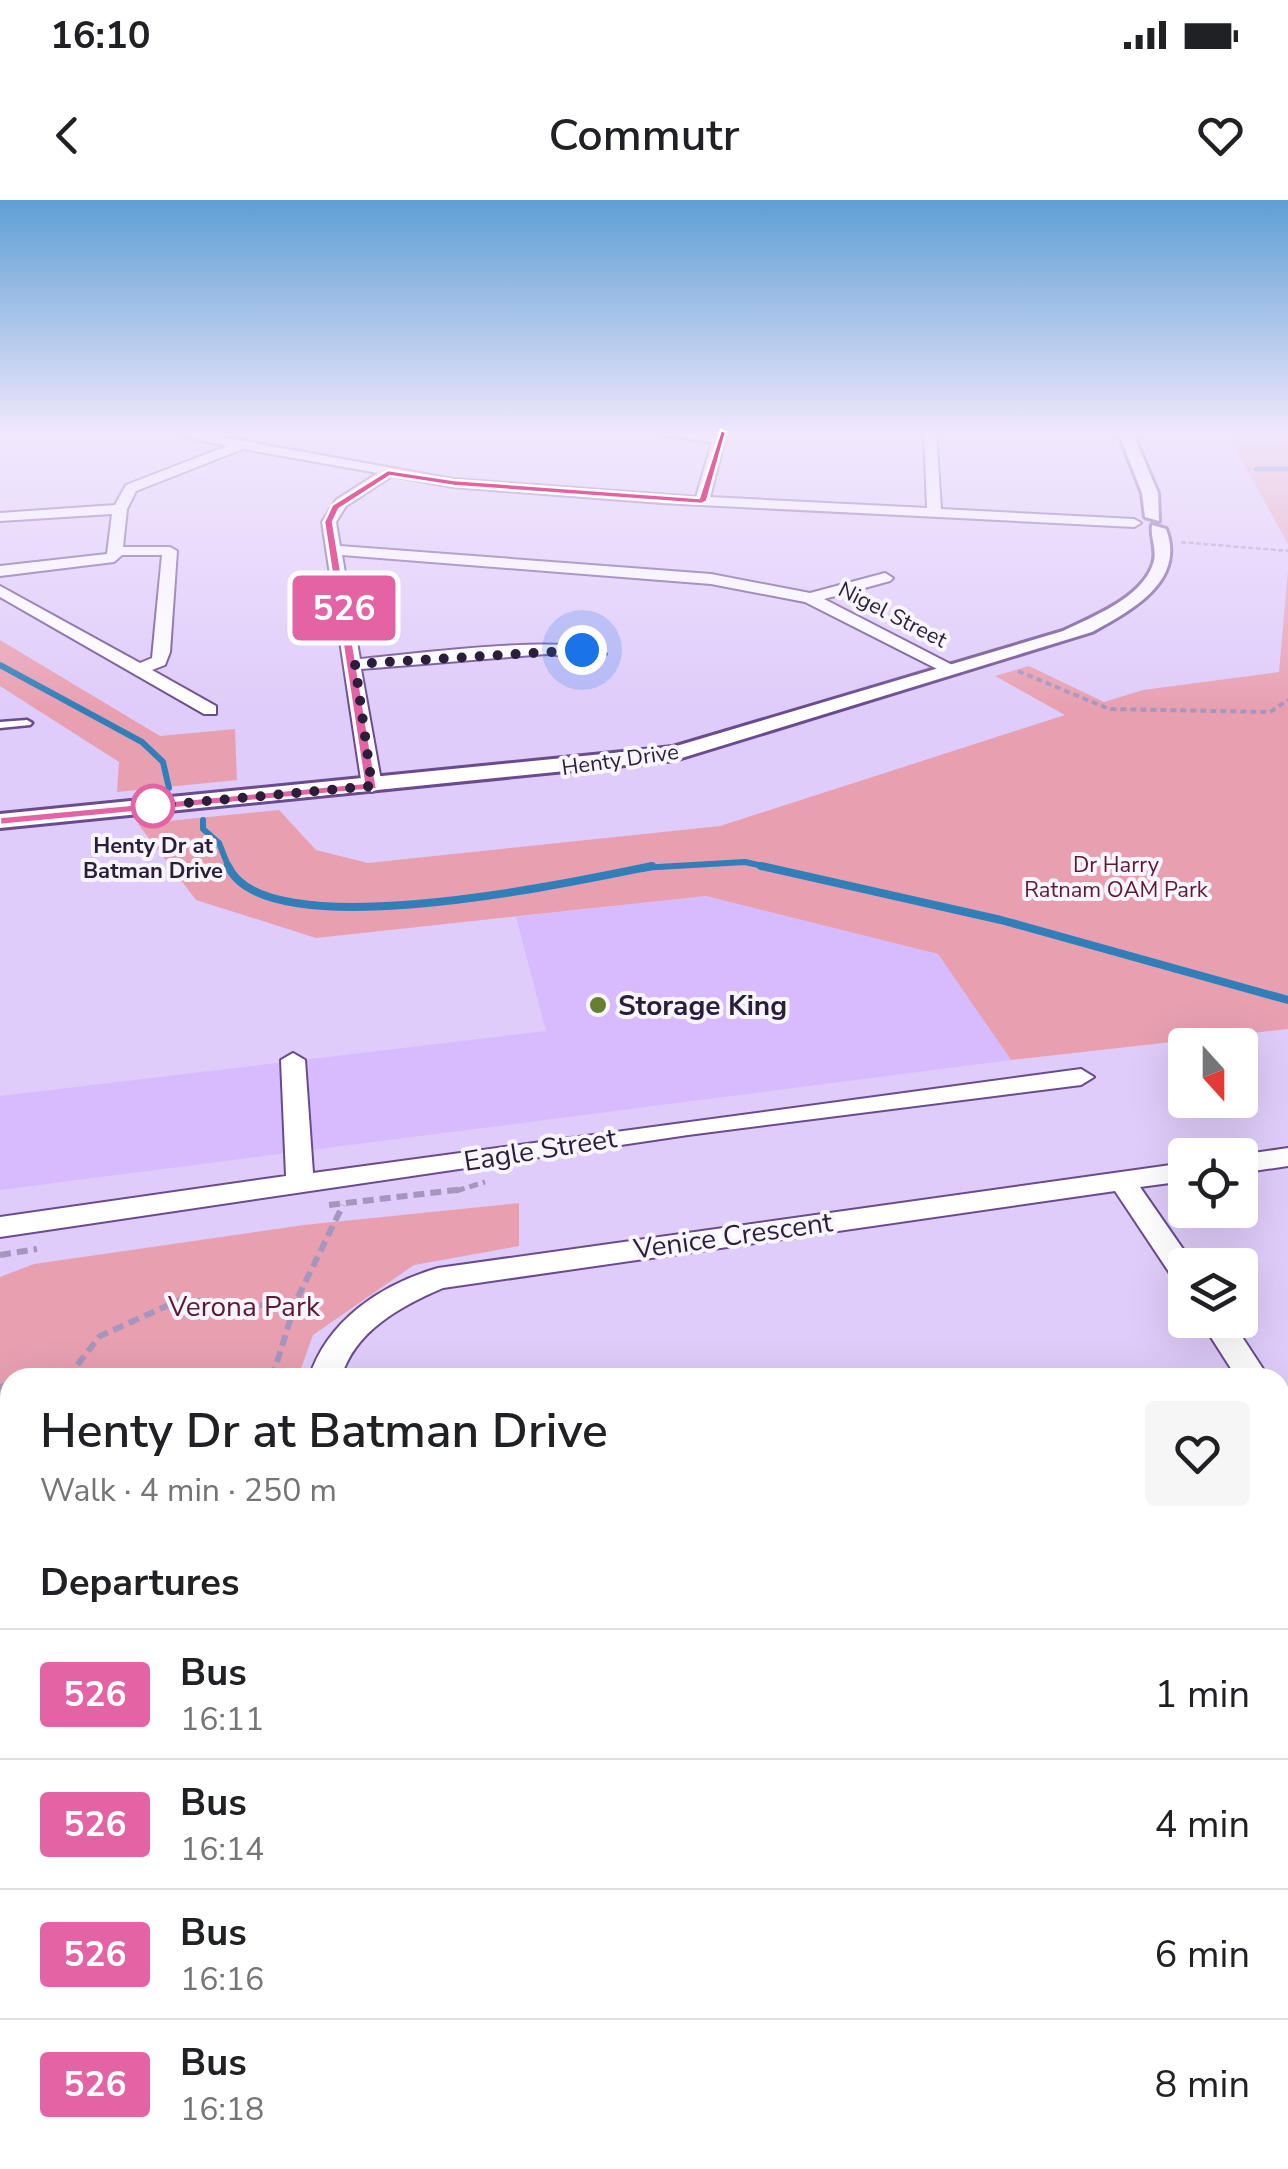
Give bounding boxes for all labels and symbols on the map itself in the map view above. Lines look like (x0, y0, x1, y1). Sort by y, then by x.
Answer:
street label: Nigel Street (833, 575, 952, 655)
line badge: 526 (286, 576, 402, 640)
your location (557, 625, 607, 675)
street label: Henty Drive (560, 737, 681, 783)
marker: Henty Dr at Batman Drive (132, 785, 174, 827)
place label: Henty Dr at Batman Drive (83, 831, 223, 886)
park label: Dr Harry Ratnam OAM Park (1024, 850, 1209, 905)
place label: Storage King (618, 987, 787, 1025)
marker: Storage King (587, 994, 609, 1016)
north arrow (1168, 1028, 1258, 1118)
street label: Eagle Street (461, 1119, 619, 1181)
street label: Venice Crescent (630, 1203, 835, 1269)
park label: Verona Park (167, 1288, 321, 1326)

